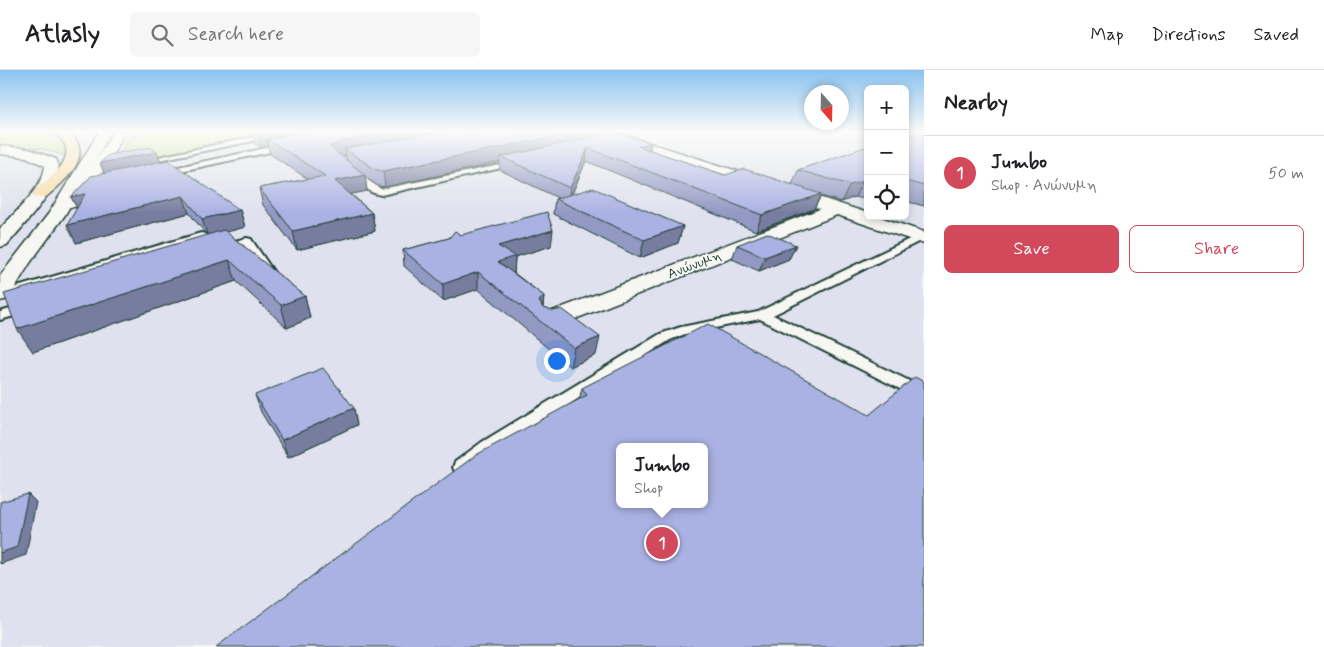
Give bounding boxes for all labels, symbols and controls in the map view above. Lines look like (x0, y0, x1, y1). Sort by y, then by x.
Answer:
search box (130, 12, 480, 57)
text: Atlasly (25, 19, 100, 50)
icon: search (148, 21, 176, 49)
text: Search here (188, 22, 284, 47)
text: Map (1091, 23, 1124, 47)
text: Directions (1152, 23, 1226, 47)
text: Saved (1254, 23, 1299, 47)
north arrow (804, 85, 849, 130)
map controls (864, 85, 909, 220)
button: + (864, 85, 909, 130)
text: Nearby (944, 89, 1008, 117)
button: − (864, 130, 909, 175)
text: Jumbo (991, 150, 1047, 175)
text: 1 (956, 163, 964, 184)
text: 50 m (1268, 163, 1304, 184)
button: locate (864, 175, 909, 220)
text: Shop · Ανώνυμη (991, 175, 1097, 196)
button: Save (944, 225, 1119, 273)
button: Share (1129, 225, 1304, 273)
street label: Ανώνυμη (665, 246, 724, 283)
your location (544, 348, 570, 374)
popup (616, 443, 708, 508)
text: Jumbo (634, 453, 690, 478)
text: Shop (634, 478, 663, 499)
pin: 1 (646, 524, 678, 562)

